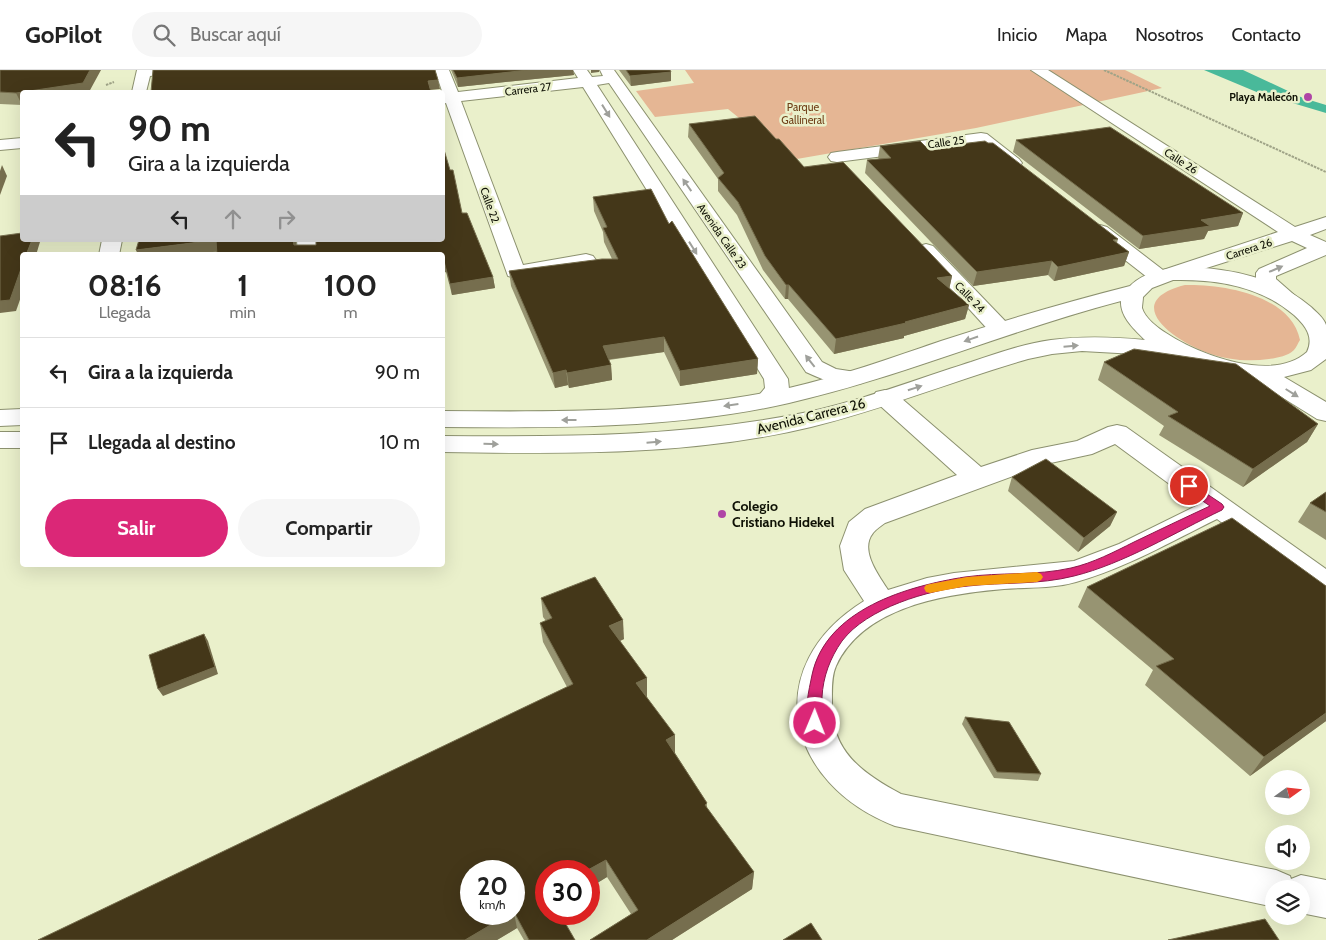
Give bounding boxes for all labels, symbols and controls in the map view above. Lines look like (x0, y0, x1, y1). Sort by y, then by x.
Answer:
search box (132, 12, 482, 57)
text: GoPilot (25, 20, 102, 49)
icon: search (150, 21, 178, 49)
text: Buscar aquí (190, 23, 281, 46)
text: Inicio (997, 24, 1037, 46)
text: Mapa (1065, 24, 1107, 46)
text: Nosotros (1135, 24, 1204, 46)
text: Contacto (1232, 24, 1301, 46)
street label: Carrera 27 (504, 79, 553, 99)
place label: Playa Malecón (1229, 90, 1298, 104)
marker: Playa Malecón (1302, 91, 1314, 103)
park label: Parque Gallineral (781, 100, 825, 127)
one-way arrow (601, 105, 610, 118)
text: 90 m (128, 107, 211, 150)
icon: left (45, 110, 110, 175)
street label: Calle 25 (927, 132, 965, 152)
street label: Calle 26 (1162, 145, 1200, 177)
text: Gira a la izquierda (128, 150, 290, 177)
one-way arrow (682, 178, 692, 192)
street label: Calle 22 (477, 185, 503, 225)
street label: Avenida Calle 23 (694, 201, 750, 271)
icon: left (166, 205, 194, 233)
icon: ahead (219, 205, 247, 233)
icon: right (272, 205, 300, 233)
street label: Carrera 26 (1224, 235, 1274, 263)
one-way arrow (688, 242, 698, 255)
one-way arrow (1268, 264, 1283, 272)
text: 08:16 (88, 267, 162, 304)
text: 1 (237, 267, 248, 304)
text: 100 (324, 267, 377, 304)
street label: Calle 24 (952, 279, 988, 316)
text: Llegada (99, 303, 151, 322)
text: min (230, 303, 256, 322)
text: m (343, 303, 357, 322)
one-way arrow (964, 335, 979, 343)
one-way arrow (1063, 341, 1079, 349)
one-way arrow (805, 354, 815, 368)
icon: left (45, 359, 73, 387)
text: Gira a la izquierda (88, 361, 233, 384)
text: 90 m (375, 361, 420, 384)
one-way arrow (907, 383, 922, 391)
one-way arrow (1285, 388, 1299, 397)
street label: Avenida Carrera 26 (755, 394, 867, 438)
one-way arrow (723, 402, 739, 410)
one-way arrow (561, 416, 577, 424)
icon: arrive (45, 429, 73, 457)
text: Llegada al destino (88, 431, 235, 454)
text: 10 m (380, 431, 420, 454)
one-way arrow (646, 438, 662, 446)
one-way arrow (483, 441, 499, 449)
pin (1168, 465, 1210, 507)
icon: arrive (1175, 472, 1203, 500)
place label: Colegio Cristiano Hidekel (732, 497, 835, 531)
button: Salir (45, 499, 228, 557)
button: Compartir (238, 499, 420, 557)
marker: Colegio Cristiano Hidekel (716, 508, 728, 520)
position arrow (788, 696, 840, 748)
north arrow (1265, 770, 1310, 815)
map controls (1265, 770, 1310, 925)
button: sound (1265, 825, 1310, 870)
speed limit sign: 30 (535, 860, 600, 925)
text: 20 (477, 871, 508, 901)
button: layers (1265, 880, 1310, 925)
text: km/h (479, 897, 506, 912)

